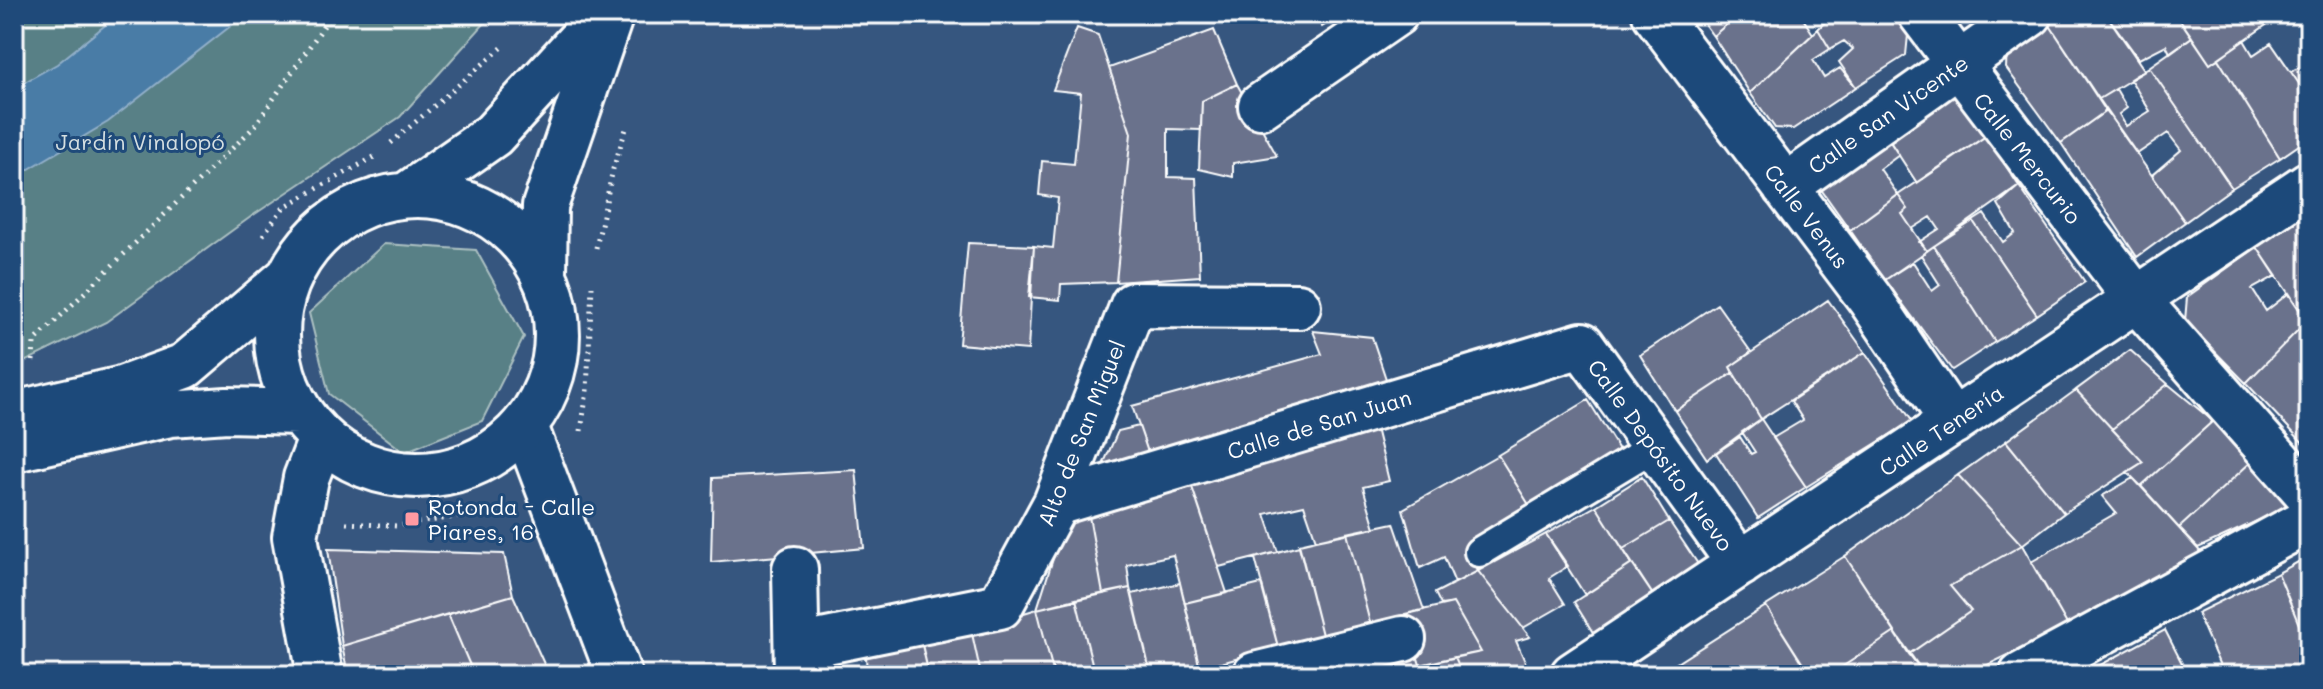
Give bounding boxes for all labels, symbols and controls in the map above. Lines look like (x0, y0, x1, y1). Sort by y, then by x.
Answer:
street label: Calle San Vicente (1802, 48, 1974, 180)
street label: Calle Mercurio (1968, 86, 2088, 230)
park label: Jardín Vinalopó (56, 127, 224, 156)
street label: Calle Venus (1758, 158, 1856, 274)
street label: Alto de San Miguel (1030, 335, 1132, 531)
street label: Calle Depósito Nuevo (1582, 353, 1740, 557)
street label: Calle Tenería (1873, 378, 2009, 482)
street label: Calle de San Juan (1223, 382, 1415, 466)
place label: Rotonda - Calle Piares, 16 (428, 492, 595, 546)
marker: Rotonda - Calle Piares, 16 (403, 510, 421, 528)

